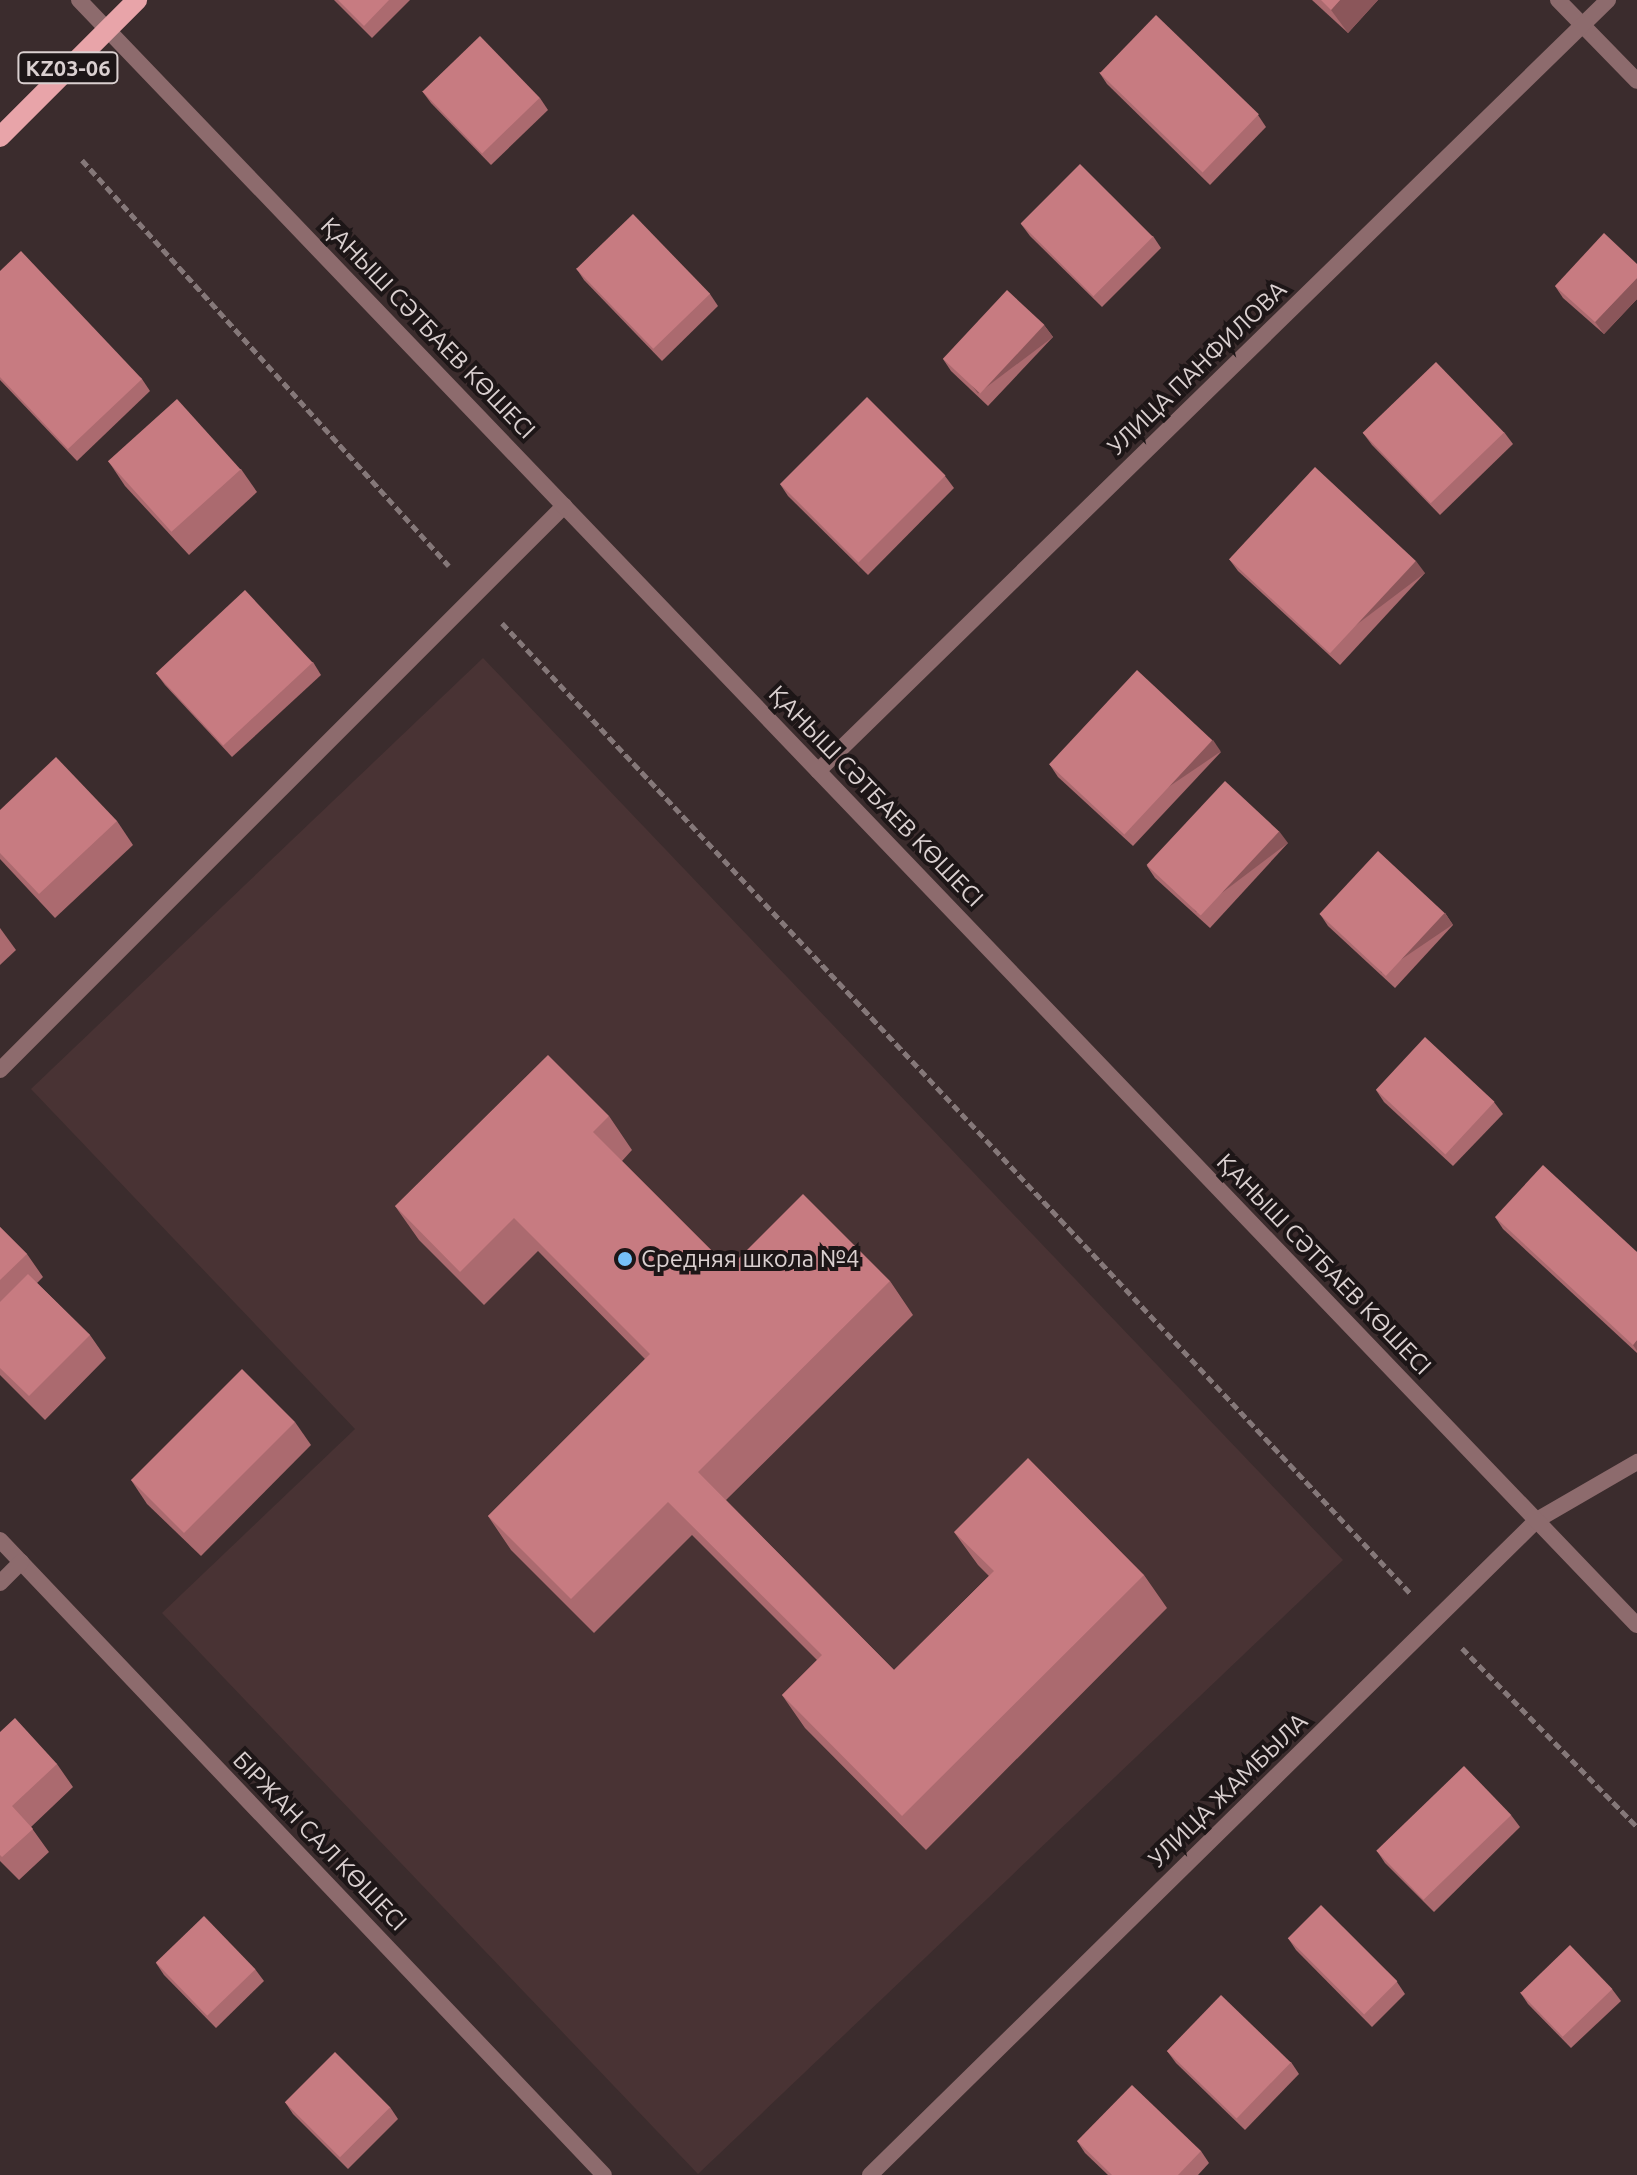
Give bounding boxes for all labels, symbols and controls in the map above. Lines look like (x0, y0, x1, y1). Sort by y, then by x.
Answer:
road number: KZ03-06 (16, 50, 120, 86)
street label: ҚАНЫШ СӘТБАЕВ КӨШЕСІ (315, 211, 541, 445)
street label: УЛИЦА ПАНФИЛОВА (1102, 275, 1292, 461)
street label: ҚАНЫШ СӘТБАЕВ КӨШЕСІ (763, 679, 989, 913)
street label: ҚАНЫШ СӘТБАЕВ КӨШЕСІ (1211, 1147, 1437, 1381)
place label: Средняя школа №4 (641, 1245, 860, 1273)
marker: Средняя школа №4 (616, 1250, 634, 1268)
street label: УЛИЦА ЖАМБЫЛА (1143, 1707, 1313, 1873)
street label: БІРЖАН САЛ КӨШЕСІ (227, 1746, 413, 1936)

